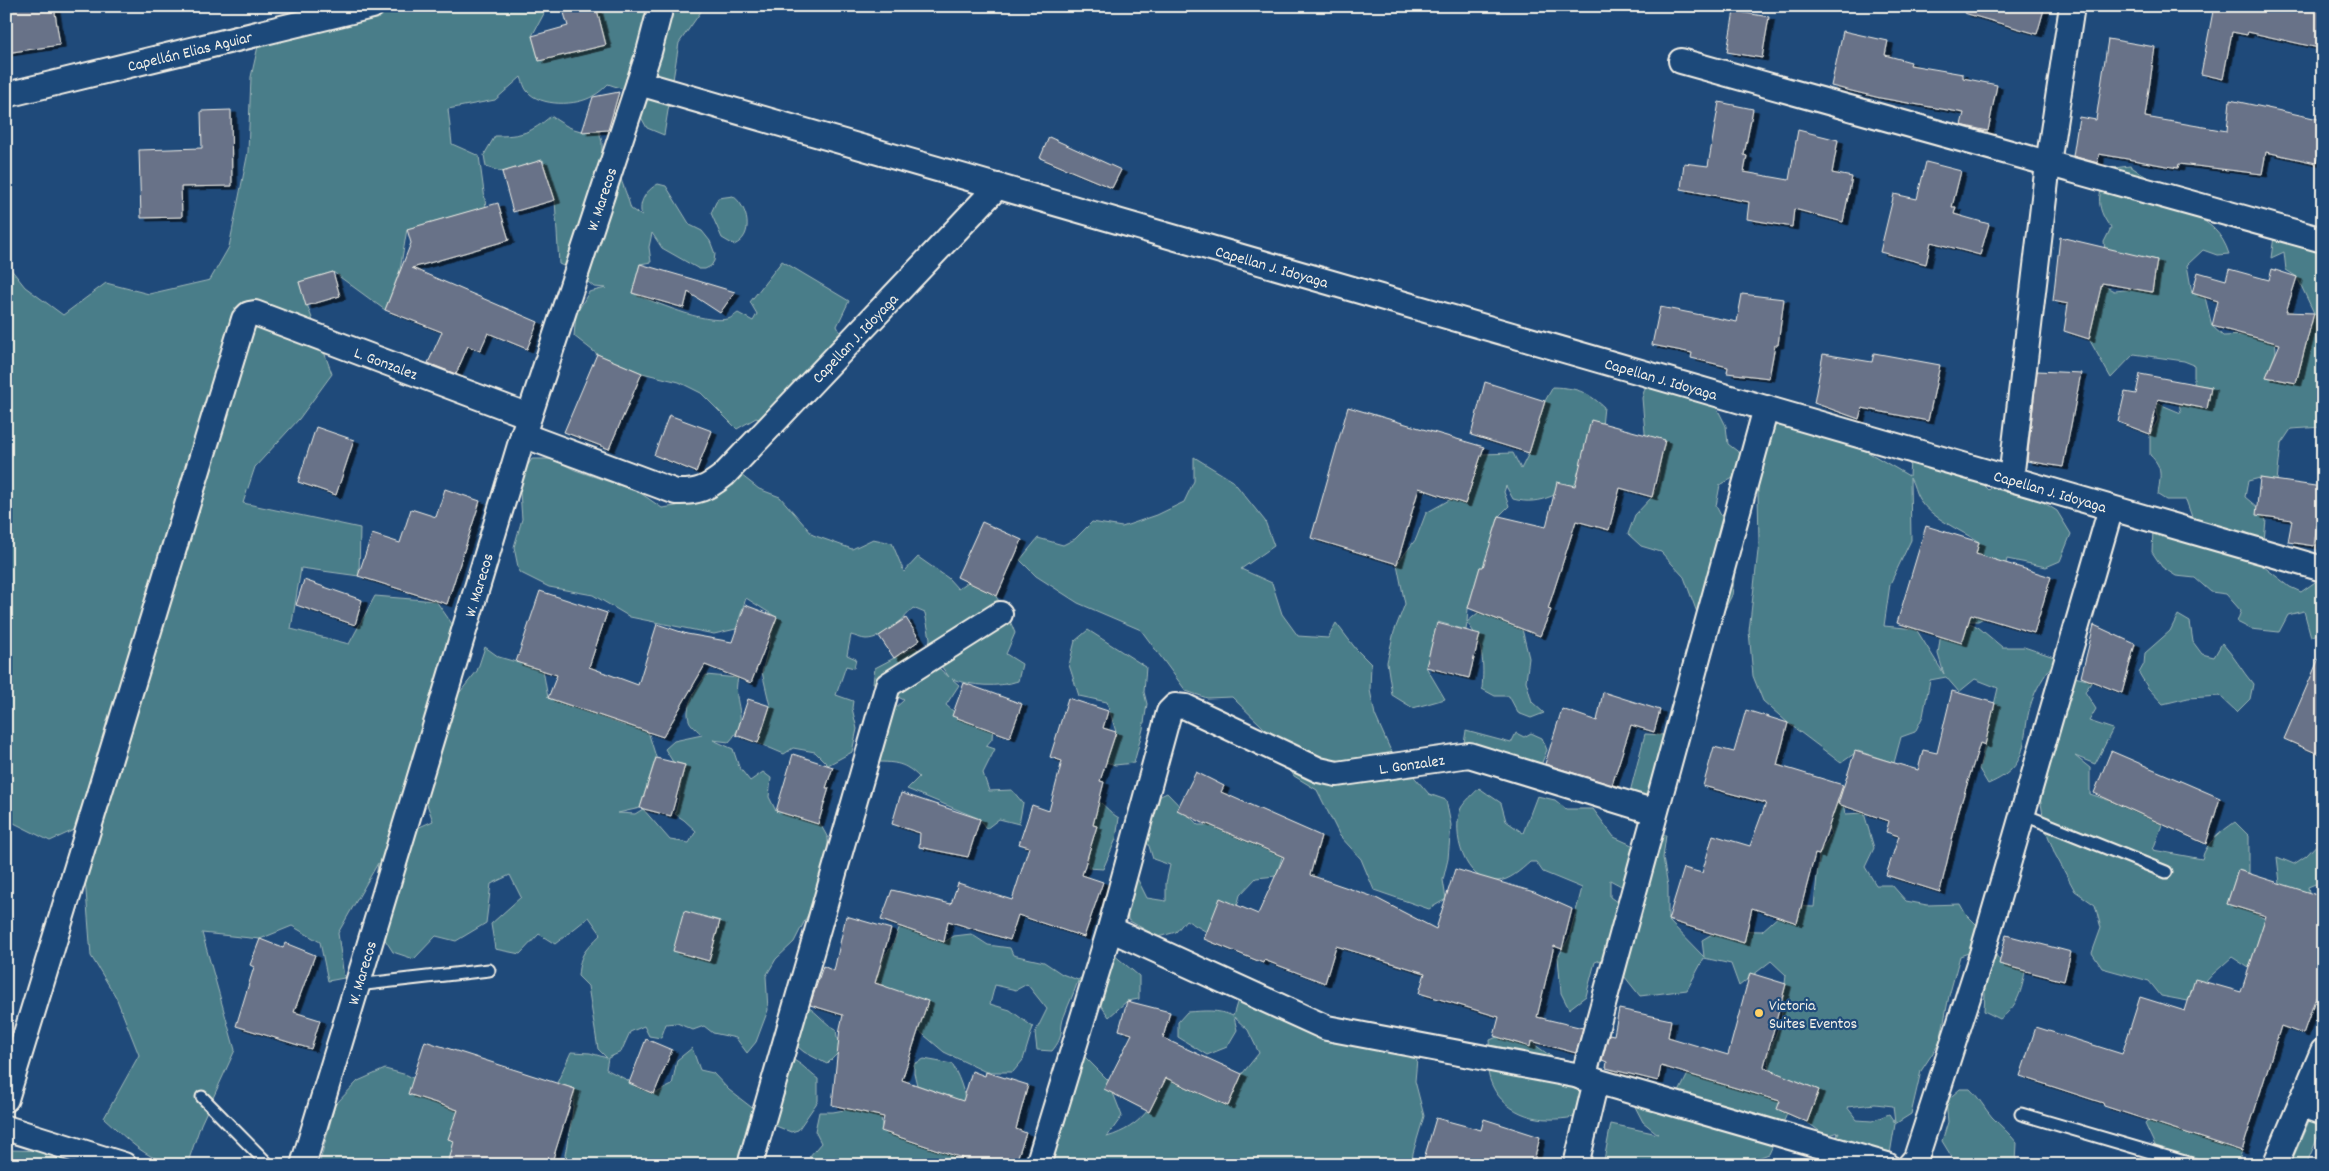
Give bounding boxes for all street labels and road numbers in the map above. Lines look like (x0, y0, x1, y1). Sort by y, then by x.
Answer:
street label: Capellán Elias Aguiar (126, 27, 255, 79)
street label: W. Marecos (582, 165, 624, 234)
street label: Capellan J. Idoyaga (1212, 241, 1331, 295)
street label: Capellan J. Idoyaga (808, 289, 905, 389)
street label: L. Gonzalez (351, 342, 420, 387)
street label: Capellan J. Idoyaga (1601, 353, 1720, 408)
street label: Capellan J. Idoyaga (1991, 466, 2109, 520)
street label: W. Marecos (460, 550, 501, 620)
street label: L. Gonzalez (1378, 750, 1446, 782)
street label: W. Marecos (343, 938, 384, 1008)

